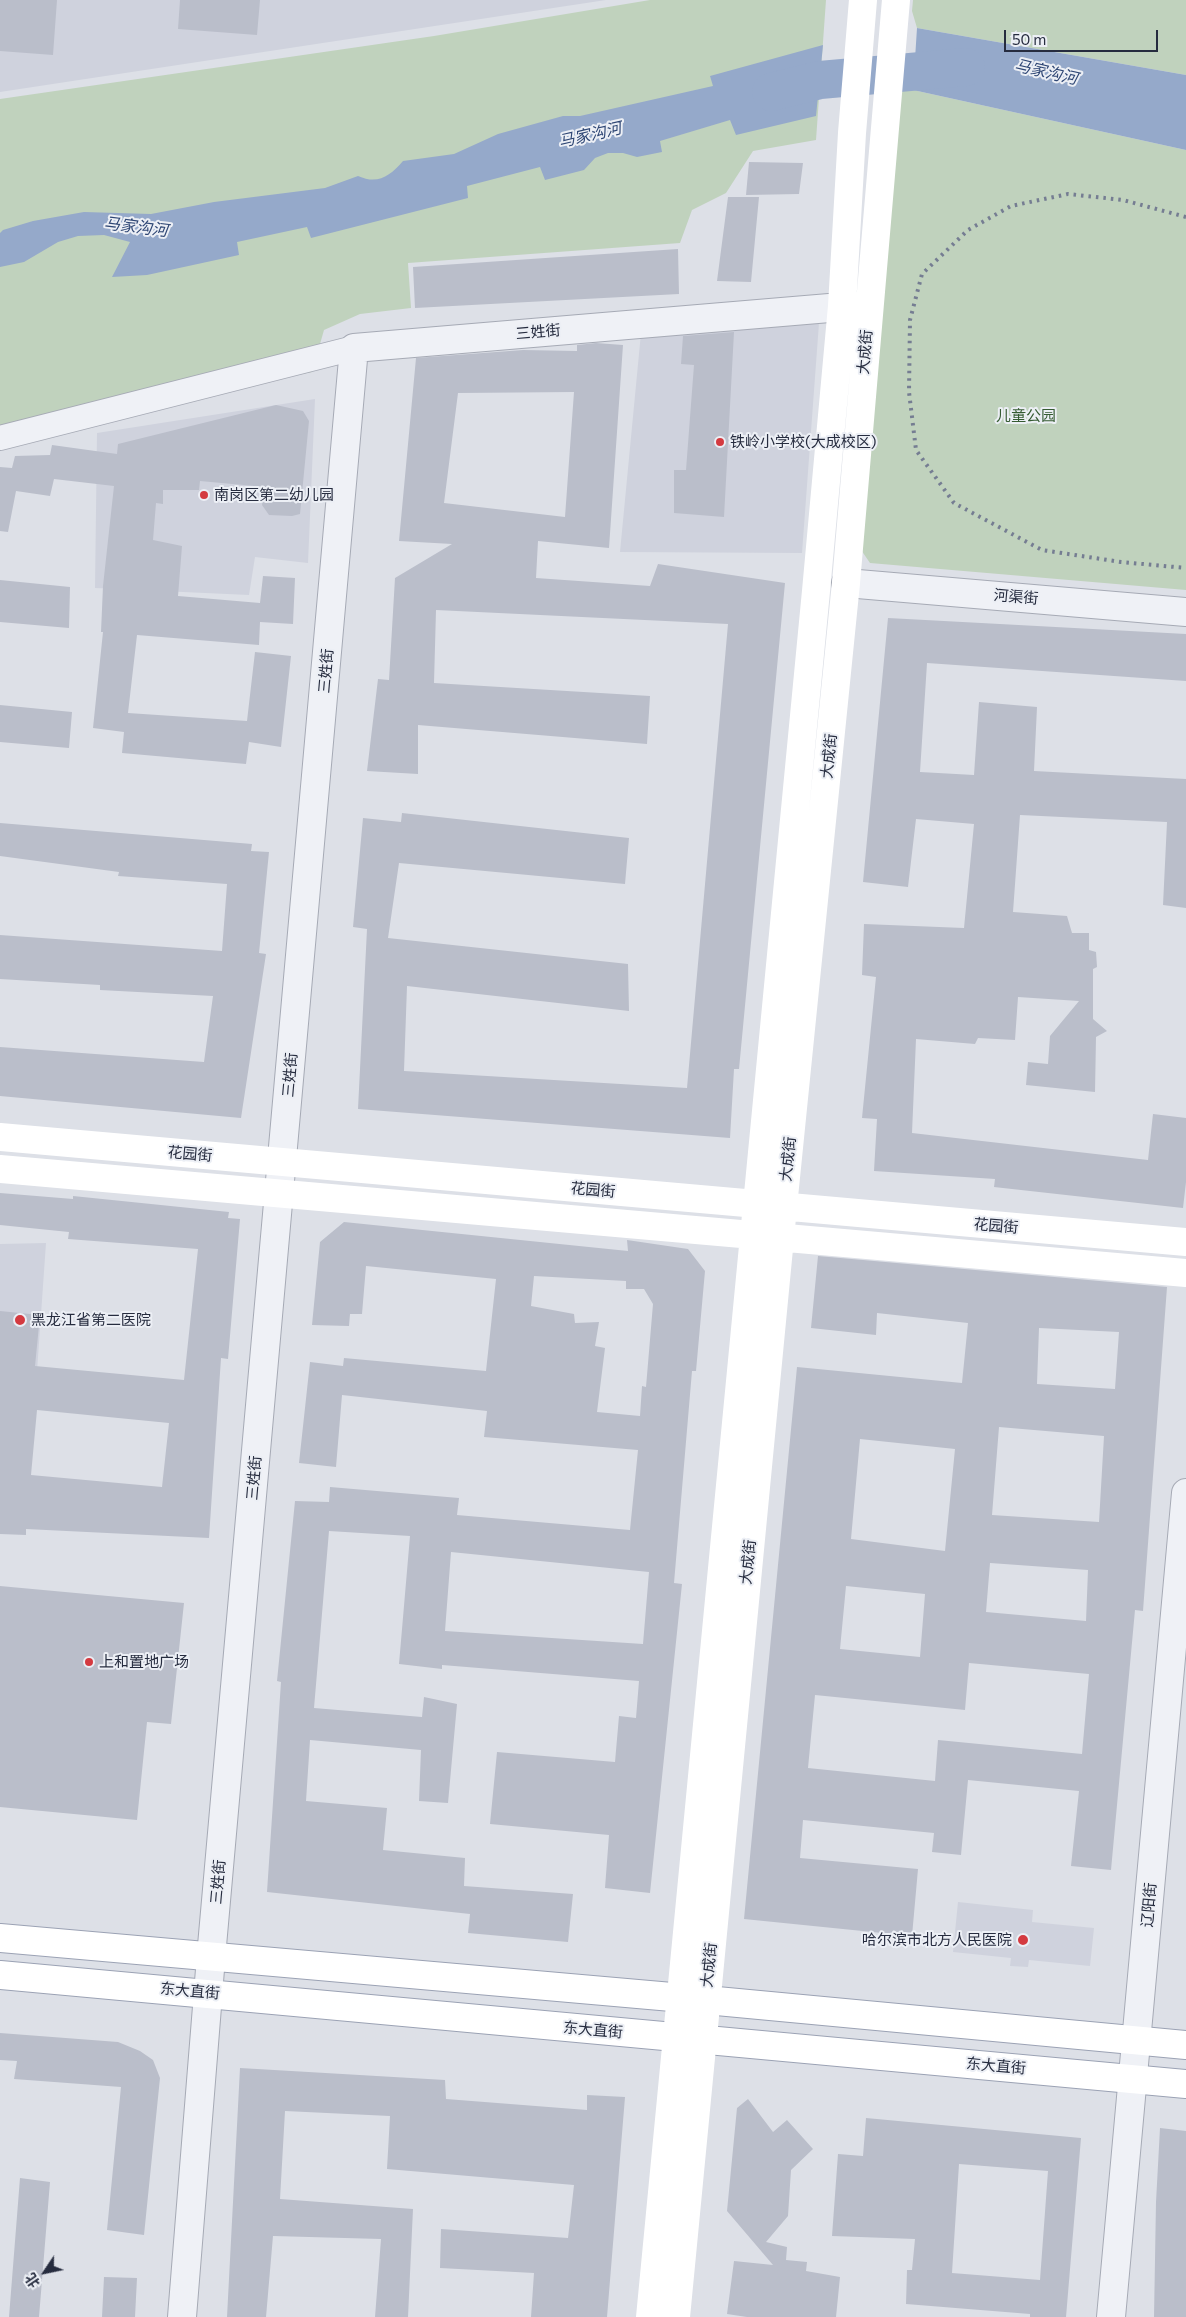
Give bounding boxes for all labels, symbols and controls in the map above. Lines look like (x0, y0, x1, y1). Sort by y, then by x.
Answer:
scale bar (1006, 20, 1160, 52)
text: 50 m (1012, 30, 1046, 48)
water label: 马家沟河 (1013, 55, 1079, 89)
water label: 马家沟河 (557, 118, 623, 152)
water label: 马家沟河 (103, 214, 169, 240)
street label: 三姓街 (515, 321, 561, 343)
street label: 大成街 (854, 329, 876, 375)
park label: 儿童公园 (996, 407, 1056, 425)
place label: 铁岭小学校(大成校区) (730, 433, 877, 451)
marker: 铁岭小学校(大成校区) (714, 436, 726, 448)
place label: 南岗区第二幼儿园 (214, 486, 334, 504)
marker: 南岗区第二幼儿园 (198, 489, 210, 501)
street label: 河渠街 (993, 586, 1039, 608)
street label: 三姓街 (315, 648, 337, 694)
street label: 大成街 (818, 733, 840, 779)
street label: 三姓街 (279, 1052, 301, 1098)
street label: 大成街 (777, 1136, 799, 1182)
street label: 花园街 (167, 1143, 213, 1165)
street label: 花园街 (570, 1179, 616, 1201)
street label: 花园街 (973, 1215, 1019, 1237)
place label: 黑龙江省第二医院 (31, 1311, 151, 1329)
marker: 黑龙江省第二医院 (13, 1313, 27, 1327)
street label: 三姓街 (243, 1455, 265, 1501)
street label: 大成街 (737, 1539, 759, 1585)
place label: 上和置地广场 (99, 1653, 189, 1671)
marker: 上和置地广场 (83, 1656, 95, 1668)
street label: 三姓街 (207, 1859, 229, 1905)
street label: 辽阳街 (1138, 1882, 1160, 1928)
place label: 哈尔滨市北方人民医院 (862, 1931, 1012, 1949)
marker: 哈尔滨市北方人民医院 (1016, 1933, 1030, 1947)
street label: 大成街 (698, 1942, 720, 1988)
street label: 东大直街 (159, 1979, 221, 2003)
street label: 东大直街 (562, 2018, 624, 2042)
street label: 东大直街 (965, 2054, 1027, 2078)
north arrow (20, 2247, 70, 2297)
text: 北 (21, 2270, 43, 2291)

